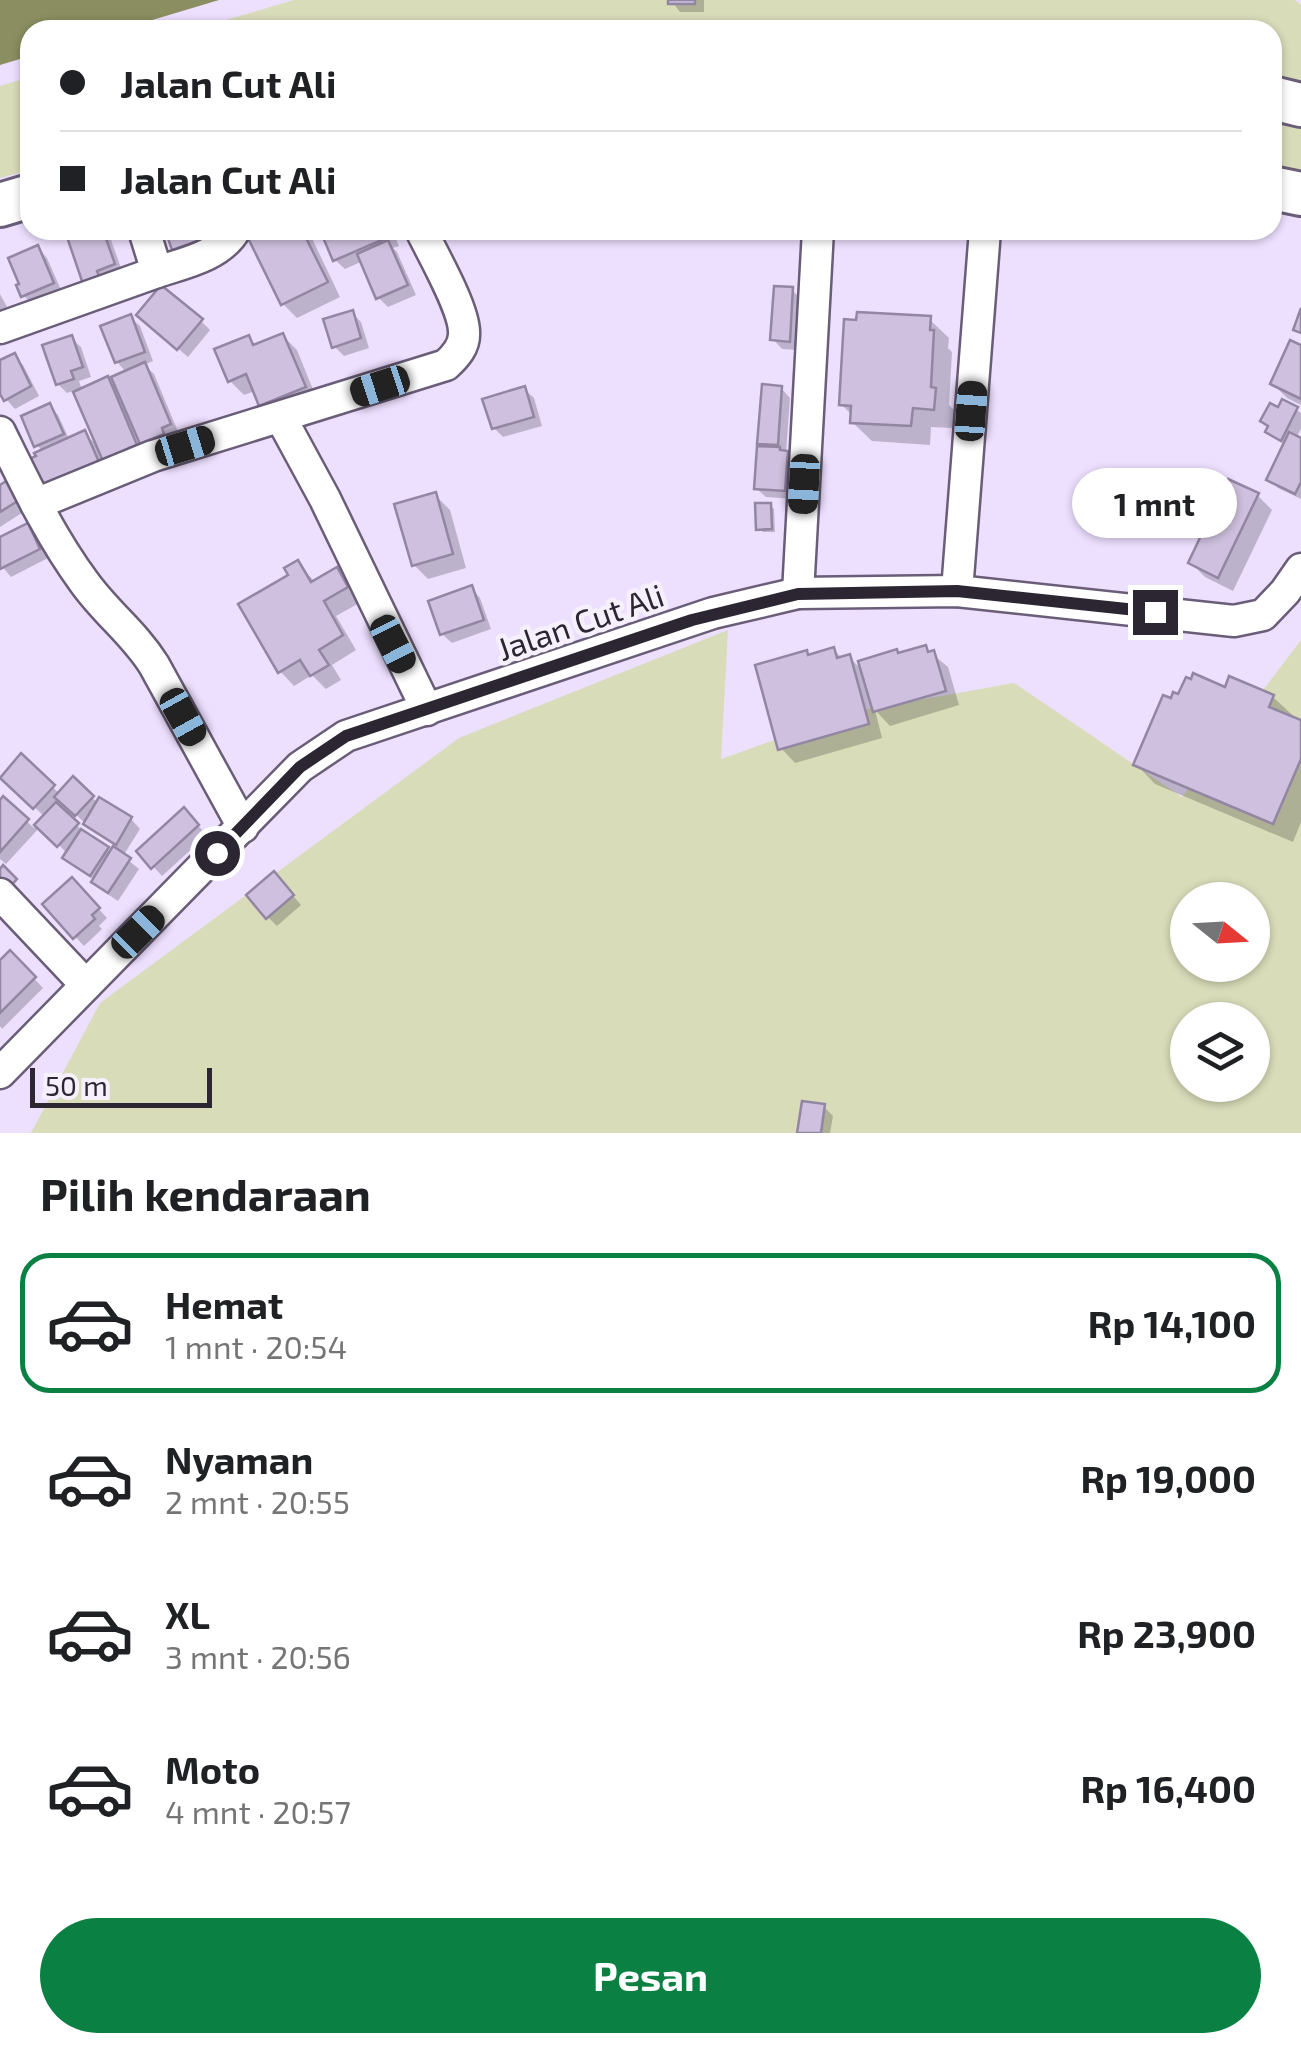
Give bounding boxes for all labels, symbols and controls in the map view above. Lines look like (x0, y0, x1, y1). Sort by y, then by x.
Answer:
text: Jalan Cut Ali (120, 60, 337, 106)
text: Jalan Cut Ali (120, 156, 337, 202)
car (347, 362, 413, 410)
car (954, 380, 988, 442)
car (152, 423, 218, 469)
car (787, 453, 821, 515)
callout: 1 mnt (1072, 467, 1238, 537)
text: 1 mnt (1114, 484, 1195, 522)
street label: Jalan Cut Ali (492, 575, 668, 667)
route end (1133, 590, 1178, 635)
car (366, 610, 420, 678)
car (155, 683, 211, 751)
route start (195, 831, 240, 876)
north arrow (1170, 882, 1270, 982)
map controls (1170, 882, 1270, 1102)
car (106, 900, 170, 964)
button: layers (1170, 1002, 1270, 1102)
scale bar (30, 1063, 212, 1108)
text: 50 m (45, 1068, 108, 1102)
text: Pilih kendaraan (40, 1166, 371, 1220)
icon: car (45, 1278, 135, 1368)
text: Hemat (165, 1281, 283, 1327)
text: Rp 14,100 (1088, 1300, 1256, 1346)
text: 1 mnt · 20:54 (165, 1327, 347, 1365)
icon: car (45, 1433, 135, 1523)
text: Nyaman (165, 1436, 313, 1482)
text: Rp 19,000 (1080, 1455, 1256, 1501)
text: 2 mnt · 20:55 (165, 1482, 350, 1520)
icon: car (45, 1588, 135, 1678)
text: XL (165, 1591, 210, 1637)
text: Rp 23,900 (1077, 1610, 1256, 1656)
text: 3 mnt · 20:56 (165, 1637, 351, 1675)
icon: car (45, 1743, 135, 1833)
text: Moto (165, 1746, 260, 1792)
text: Rp 16,400 (1080, 1765, 1256, 1811)
text: 4 mnt · 20:57 (165, 1792, 351, 1830)
button: Pesan (40, 1918, 1261, 2033)

